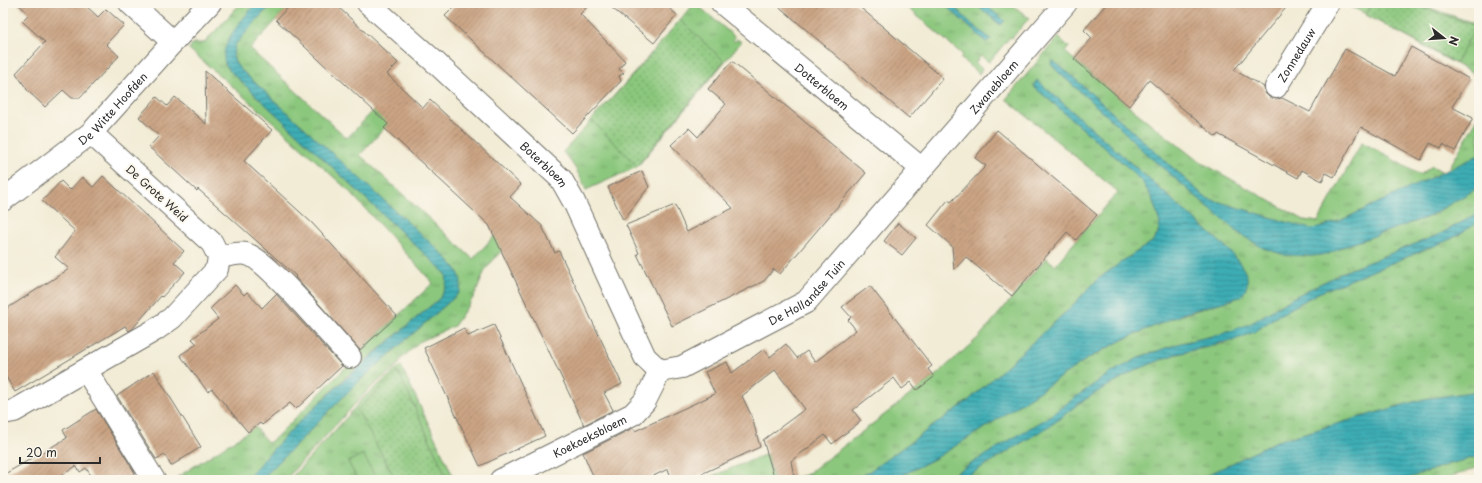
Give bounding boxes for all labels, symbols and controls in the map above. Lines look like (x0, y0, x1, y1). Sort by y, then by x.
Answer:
north arrow (1424, 18, 1464, 58)
street label: Zonnedauw (1273, 24, 1319, 85)
text: N (1445, 34, 1463, 48)
street label: Zwanebloem (965, 56, 1022, 117)
street label: Dotterbloem (791, 58, 853, 114)
street label: De Witte Hoofden (74, 68, 151, 149)
street label: Boterbloem (517, 137, 572, 190)
street label: De Grote Weid (122, 160, 192, 226)
street label: De Hollandse Tuin (765, 255, 849, 329)
street label: Koekoeksbloem (550, 410, 629, 461)
scale bar (20, 439, 100, 465)
text: 20 m (26, 443, 57, 461)

